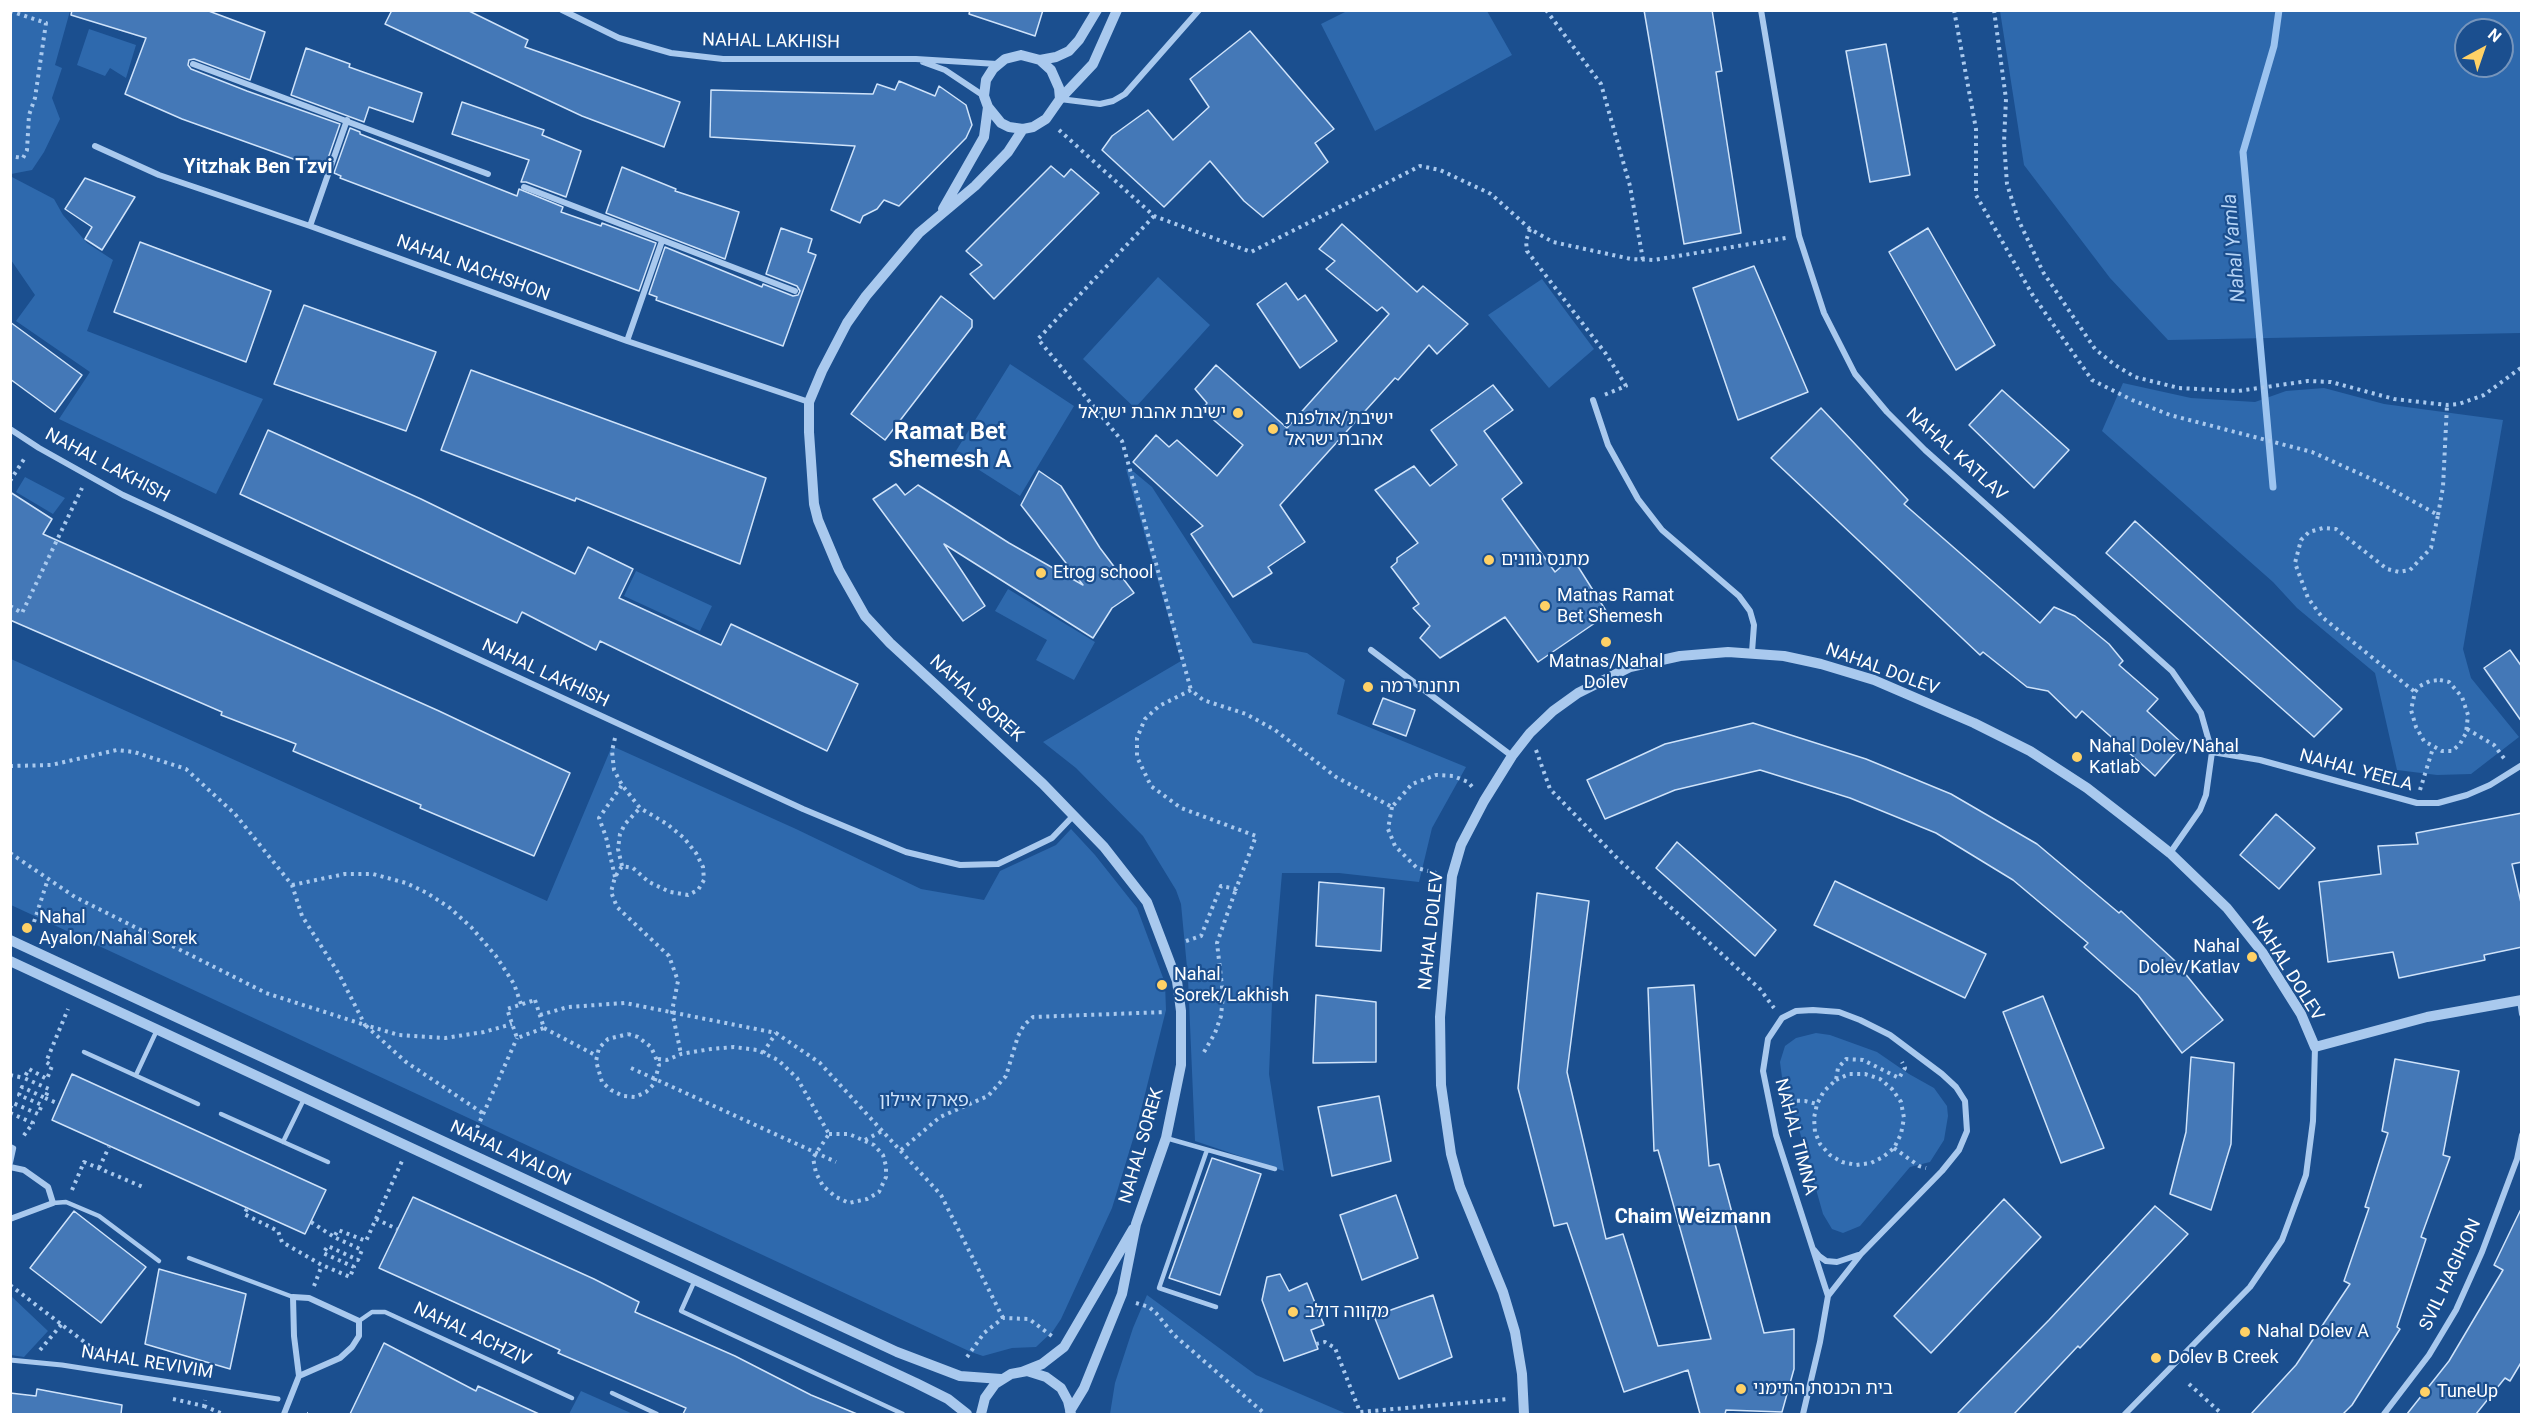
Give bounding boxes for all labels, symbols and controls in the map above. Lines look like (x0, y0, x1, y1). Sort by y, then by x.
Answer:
north arrow (2454, 18, 2514, 78)
text: N (2484, 24, 2505, 46)
street label: NAHAL LAKHISH (702, 30, 840, 54)
district label: Yitzhak Ben Tzvi (183, 156, 333, 180)
water label: Nahal Yamla (2218, 193, 2252, 303)
street label: NAHAL NACHSHON (393, 231, 553, 307)
place label: ישיבת אהבת ישראל (1078, 402, 1226, 424)
street label: NAHAL KATLAV (1901, 404, 2011, 506)
marker: ישיבת אהבת ישראל (1231, 406, 1245, 420)
place label: ישיבת/אולפנת אהבת ישראל (1285, 408, 1394, 450)
district label: Ramat Bet Shemesh A (889, 419, 1011, 475)
marker: ישיבת/אולפנת אהבת ישראל (1266, 422, 1280, 436)
street label: NAHAL LAKHISH (41, 424, 173, 508)
place label: מתנס גוונים (1501, 549, 1589, 571)
marker: מתנס גוונים (1482, 553, 1496, 567)
place label: Etrog school (1053, 562, 1153, 584)
marker: Etrog school (1034, 566, 1048, 580)
place label: Matnas Ramat Bet Shemesh (1557, 585, 1674, 628)
marker: Matnas Ramat Bet Shemesh (1538, 599, 1552, 613)
street label: NAHAL LAKHISH (478, 635, 612, 713)
marker: Matnas/Nahal Dolev (1599, 635, 1613, 649)
street label: NAHAL DOLEV (1822, 639, 1942, 701)
street label: NAHAL SOREK (924, 651, 1028, 747)
place label: Matnas/Nahal Dolev (1549, 651, 1663, 694)
place label: תחנת רמה (1380, 676, 1460, 698)
marker: תחנת רמה (1361, 680, 1375, 694)
place label: Nahal Dolev/Nahal Katlab (2089, 736, 2239, 778)
street label: NAHAL YEELA (2297, 745, 2415, 797)
marker: Nahal Dolev/Nahal Katlab (2070, 750, 2084, 764)
street label: NAHAL DOLEV (1415, 871, 1449, 991)
place label: Nahal Ayalon/Nahal Sorek (39, 907, 197, 950)
street label: NAHAL DOLEV (2246, 913, 2328, 1025)
marker: Nahal Ayalon/Nahal Sorek (20, 921, 34, 935)
place label: Nahal Dolev/Katlav (2138, 936, 2240, 978)
marker: Nahal Dolev/Katlav (2245, 950, 2259, 964)
place label: Nahal Sorek/Lakhish (1174, 964, 1289, 1006)
marker: Nahal Sorek/Lakhish (1155, 978, 1169, 992)
street label: NAHAL TIMNA (1769, 1076, 1821, 1198)
street label: NAHAL SOREK (1115, 1086, 1169, 1206)
park label: פארק איילון (879, 1090, 969, 1112)
street label: NAHAL AYALON (446, 1117, 574, 1191)
district label: Chaim Weizmann (1615, 1206, 1771, 1230)
street label: SVIL HAGIHON (2416, 1216, 2486, 1334)
street label: NAHAL ACHZIV (410, 1298, 534, 1372)
place label: מקווה דולב (1305, 1301, 1389, 1323)
marker: מקווה דולב (1286, 1305, 1300, 1319)
place label: Nahal Dolev A (2257, 1321, 2369, 1343)
marker: Nahal Dolev A (2238, 1325, 2252, 1339)
street label: NAHAL REVIVIM (79, 1342, 215, 1384)
place label: Dolev B Creek (2168, 1347, 2279, 1369)
marker: Dolev B Creek (2149, 1351, 2163, 1365)
place label: בית הכנסת התימני (1753, 1378, 1893, 1400)
place label: TuneUp (2437, 1381, 2498, 1403)
marker: בית הכנסת התימני (1734, 1382, 1748, 1396)
marker: TuneUp (2418, 1385, 2432, 1399)

